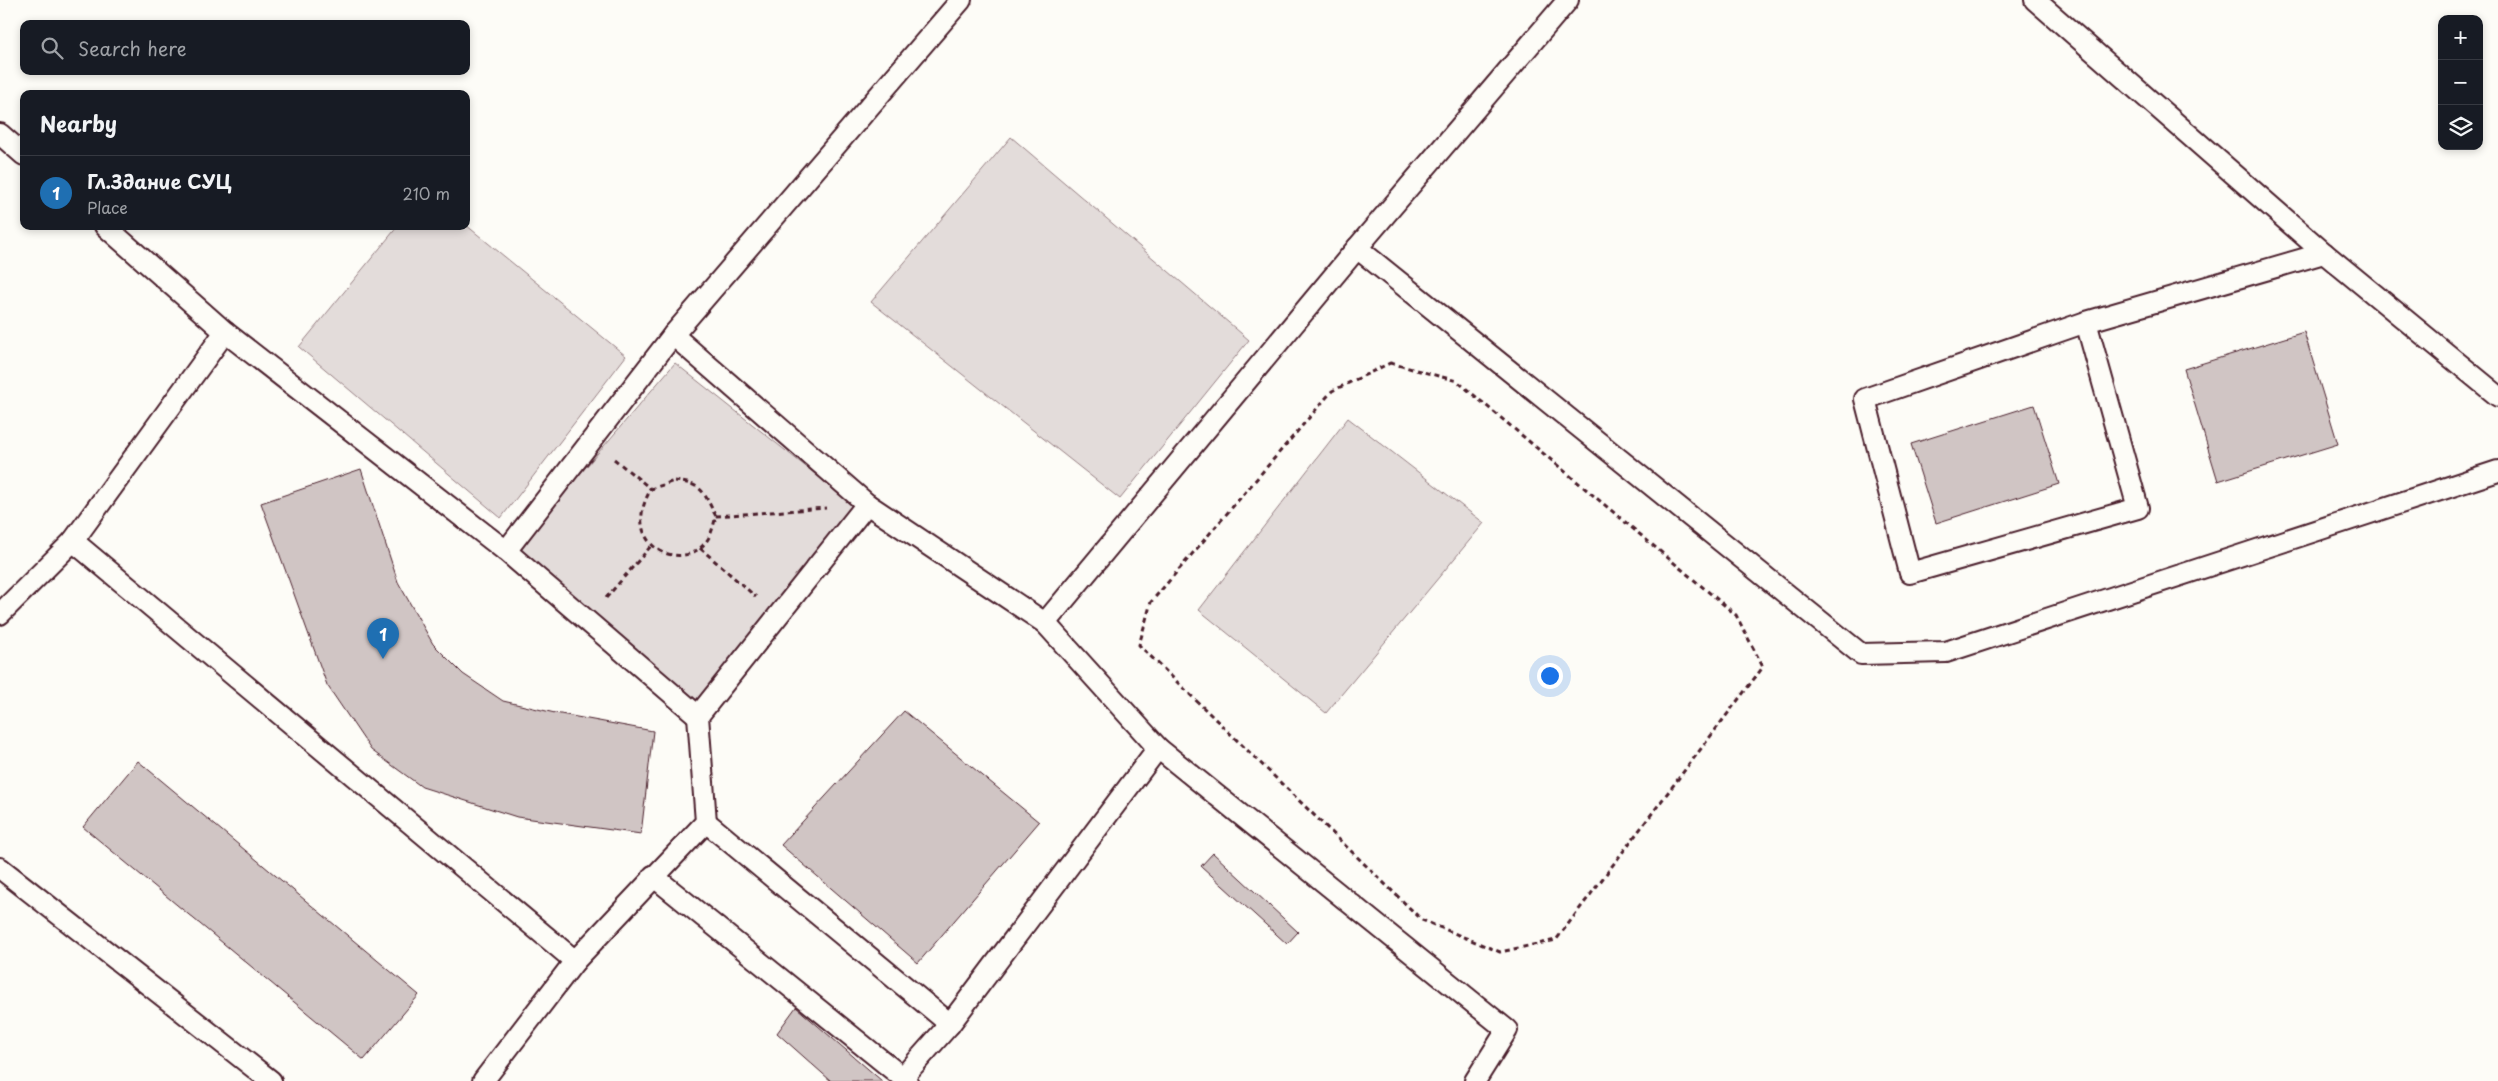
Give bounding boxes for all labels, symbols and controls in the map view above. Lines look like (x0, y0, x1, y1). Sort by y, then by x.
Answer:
map controls (2438, 15, 2483, 150)
button: + (2438, 15, 2483, 60)
search box (20, 20, 470, 75)
icon: search (38, 34, 66, 62)
text: Search here (78, 34, 187, 62)
button: − (2438, 60, 2483, 105)
button: layers (2438, 105, 2483, 150)
text: Nearby (40, 107, 117, 139)
text: Гл.Здание СУЦ (87, 167, 232, 195)
text: 1 (52, 181, 60, 205)
text: 210 m (402, 181, 450, 205)
text: Place (87, 195, 128, 219)
pin: 1 (367, 618, 399, 659)
your location (1537, 663, 1563, 689)

